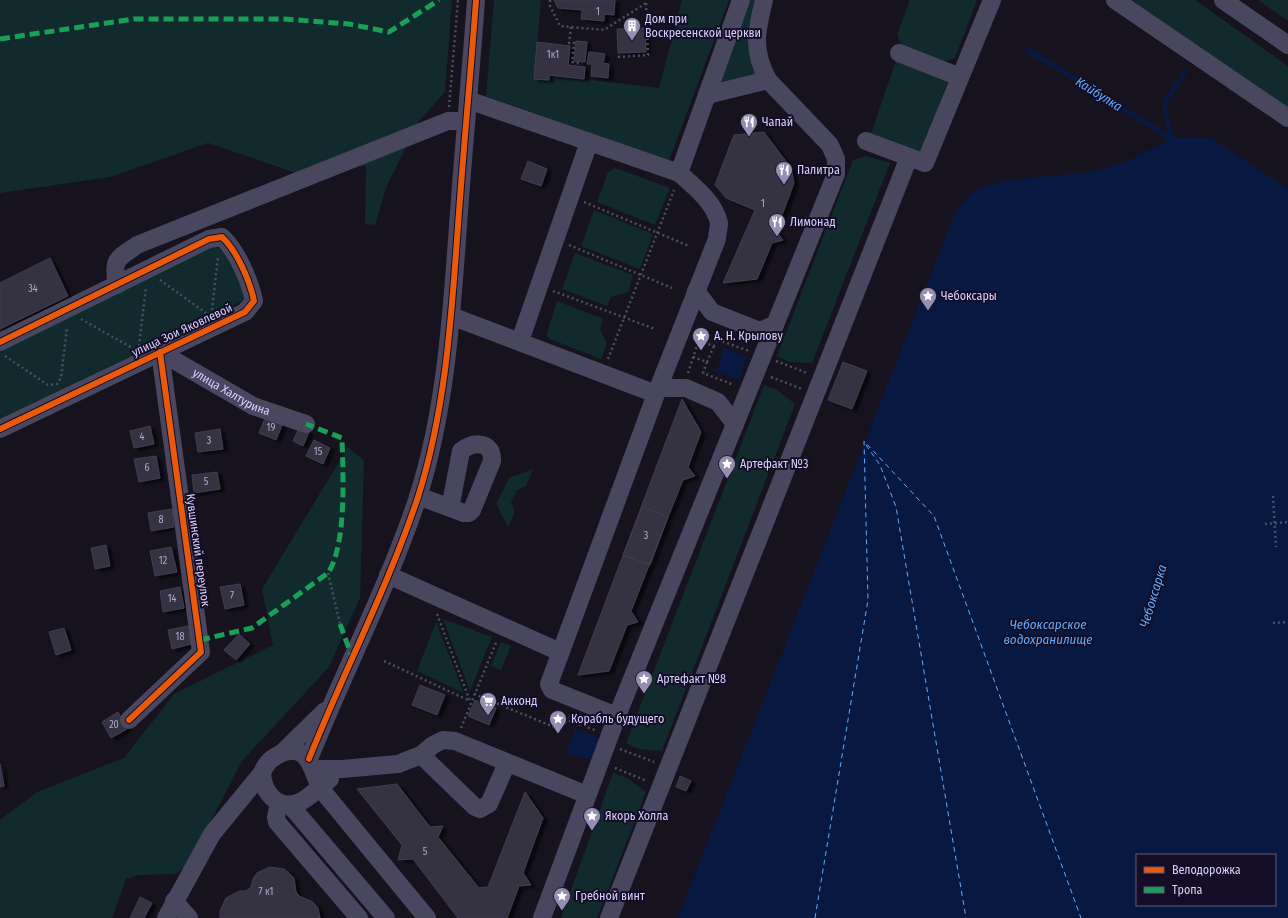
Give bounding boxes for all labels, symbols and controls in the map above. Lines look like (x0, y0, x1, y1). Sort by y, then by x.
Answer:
house number: 1 (596, 6, 600, 18)
place label: Дом при Воскресенской церкви (644, 12, 761, 40)
building icon: Дом при Воскресенской церкви (622, 16, 642, 41)
house number: 1к1 (547, 49, 559, 61)
water label: Кайбулка (1073, 74, 1125, 114)
restaurant icon: Чапай (739, 112, 759, 137)
place label: Чапай (762, 115, 793, 129)
restaurant icon: Палитра (774, 160, 794, 185)
place label: Палитра (797, 163, 840, 177)
house number: 1 (761, 198, 765, 210)
restaurant icon: Лимонад (767, 212, 787, 237)
place label: Лимонад (790, 215, 835, 229)
house number: 34 (28, 283, 38, 295)
place icon: Чебоксары (918, 286, 938, 311)
place label: Чебоксары (941, 289, 997, 303)
street label: улица Зои Яковлевой (129, 301, 235, 359)
place icon: А. Н. Крылову (691, 326, 711, 351)
place label: А. Н. Крылову (714, 329, 783, 343)
street label: улица Халтурина (190, 365, 272, 418)
house number: 19 (267, 422, 276, 434)
house number: 4 (140, 431, 145, 443)
house number: 3 (207, 435, 212, 447)
house number: 15 (314, 446, 323, 458)
place icon: Артефакт №3 (717, 454, 737, 479)
place label: Артефакт №3 (740, 457, 808, 471)
house number: 6 (145, 462, 150, 474)
house number: 5 (204, 476, 209, 488)
street label: Кувшинский переулок (183, 493, 213, 608)
house number: 8 (159, 514, 164, 526)
house number: 3 (644, 530, 649, 542)
house number: 12 (159, 555, 168, 567)
water label: Чебоксарка (1136, 563, 1170, 629)
house number: 7 (230, 590, 234, 602)
house number: 14 (168, 593, 177, 605)
water label: Чебоксарское водохранилище (1004, 617, 1092, 647)
house number: 18 (176, 631, 184, 643)
place icon: Артефакт №8 (634, 669, 654, 694)
place label: Артефакт №8 (657, 672, 726, 686)
supermarket icon: Акконд (478, 691, 498, 716)
place label: Акконд (501, 694, 537, 708)
place icon: Корабль будущего (548, 709, 568, 734)
place label: Корабль будущего (571, 712, 664, 726)
house number: 20 (109, 719, 119, 731)
place icon: Якорь Холла (582, 806, 602, 831)
place label: Якорь Холла (605, 809, 668, 823)
house number: 5 (423, 846, 428, 858)
legend (1136, 854, 1276, 906)
text: Велодорожка (1172, 863, 1241, 877)
text: Тропа (1172, 883, 1203, 897)
house number: 7 к1 (259, 886, 273, 898)
place icon: Гребной винт (552, 886, 572, 911)
place label: Гребной винт (575, 889, 645, 903)

